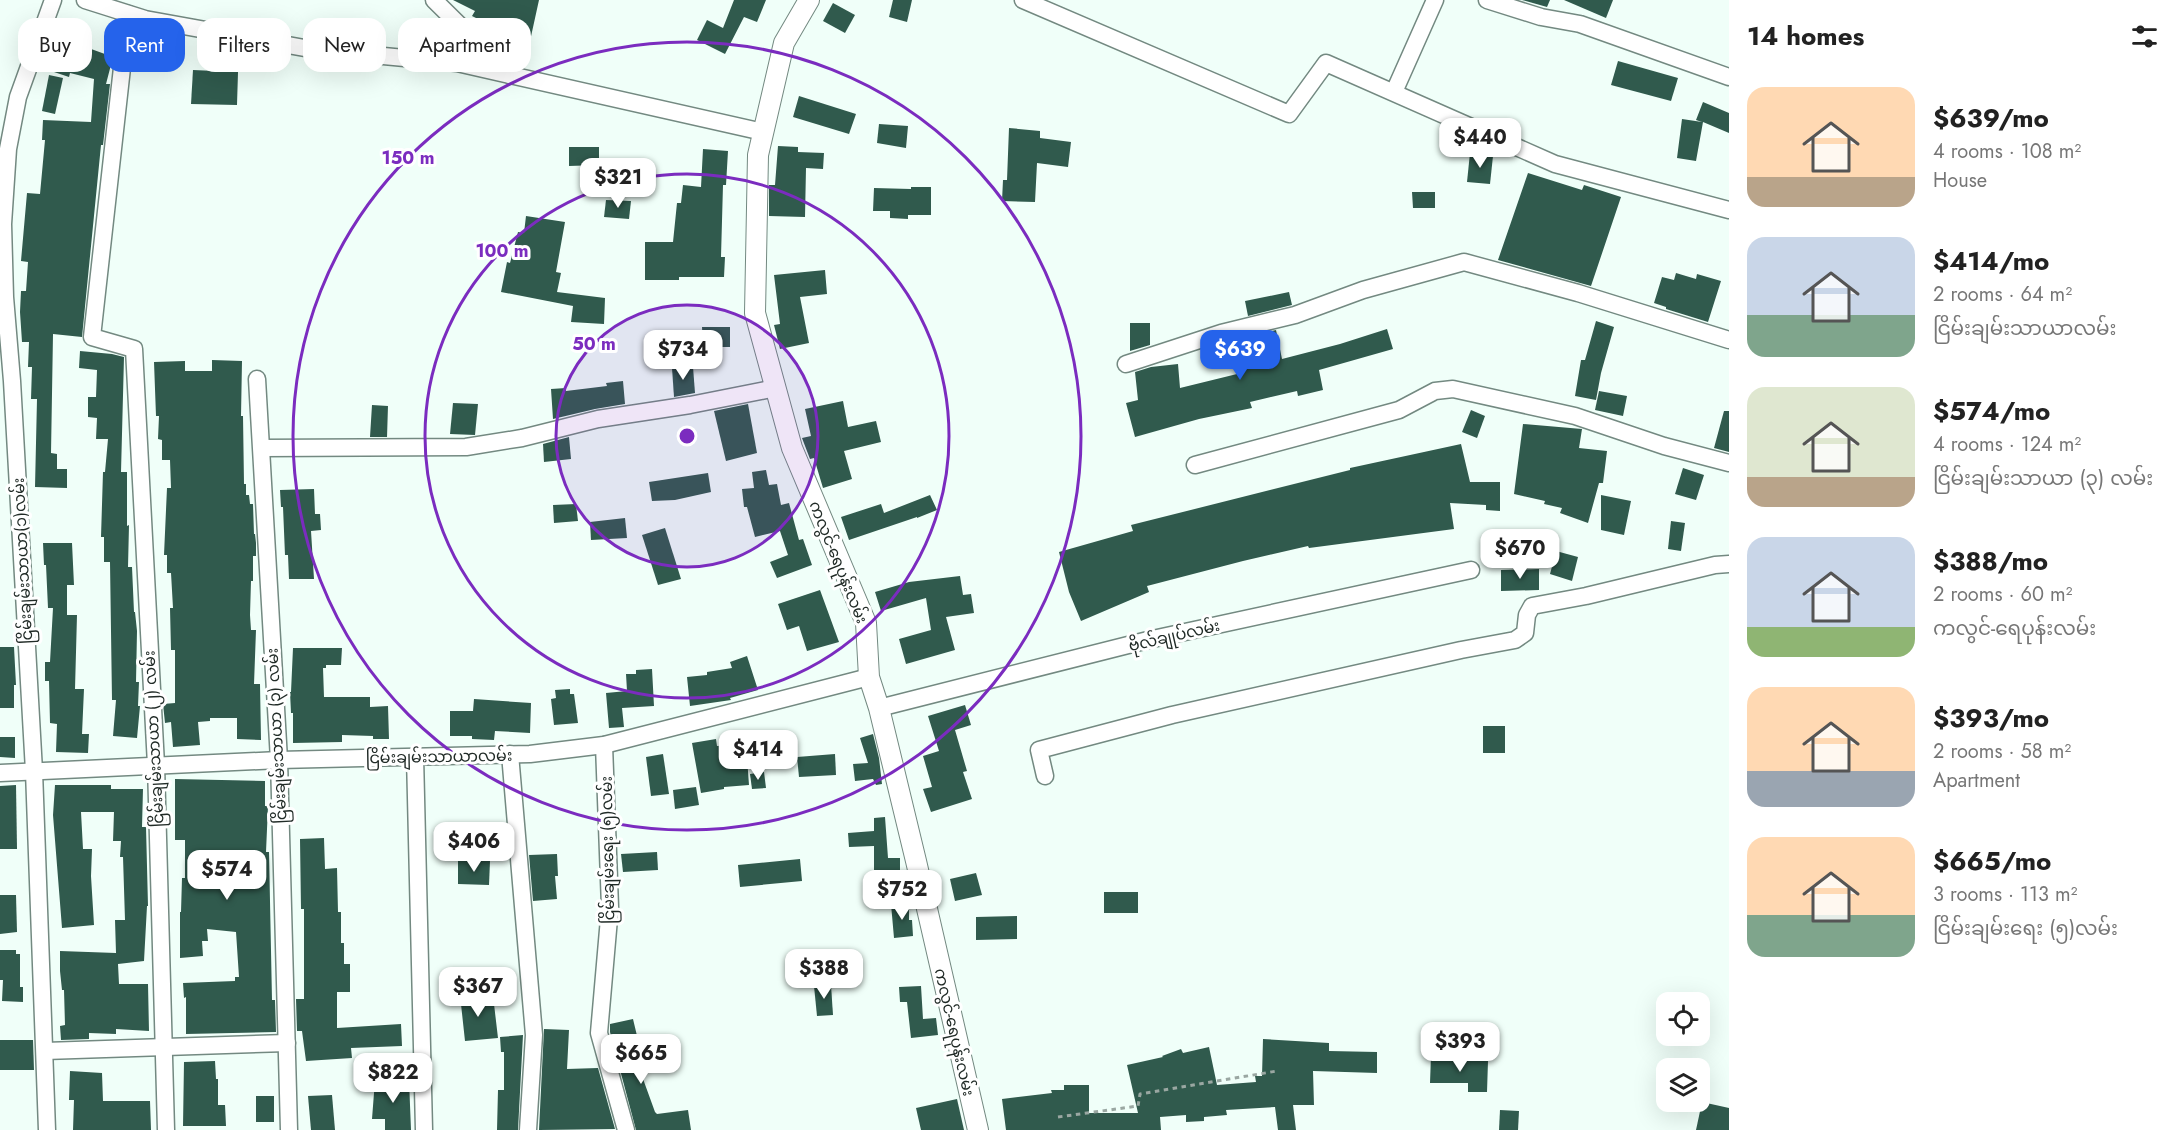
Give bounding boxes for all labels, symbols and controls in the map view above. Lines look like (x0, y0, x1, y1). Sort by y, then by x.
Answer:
text: 14 homes (1747, 17, 1864, 55)
chip: Buy (18, 18, 92, 72)
chip: Rent (104, 18, 185, 72)
chip: Filters (197, 18, 291, 72)
chip: New (303, 18, 386, 72)
chip: Apartment (398, 18, 531, 72)
icon: filters (2128, 20, 2161, 53)
text: $639/mo (1933, 99, 2049, 137)
icon: home (1795, 111, 1867, 183)
pin: $440 (1444, 118, 1516, 169)
text: $440 (1453, 123, 1507, 152)
text: 4 rooms · 108 m² (1933, 137, 2081, 166)
text: 150 m (382, 145, 434, 171)
pin: $321 (582, 158, 654, 209)
text: $321 (594, 163, 642, 192)
text: House (1933, 166, 1987, 195)
text: 100 m (475, 238, 529, 264)
text: $414/mo (1933, 242, 2049, 280)
icon: home (1795, 261, 1867, 333)
text: 2 rooms · 64 m² (1933, 280, 2072, 309)
text: ငြိမ်းချမ်းသာယာလမ်း (1933, 314, 2116, 343)
pin: $734 (647, 330, 719, 381)
pin: $639 (1204, 330, 1276, 381)
text: 50 m (572, 331, 616, 357)
text: $734 (658, 335, 708, 364)
text: $639 (1214, 335, 1266, 364)
text: $574/mo (1933, 392, 2050, 430)
icon: home (1795, 411, 1867, 483)
centre of rings (677, 426, 697, 446)
text: 4 rooms · 124 m² (1933, 430, 2081, 459)
text: ငြိမ်းချမ်းသာယာ (၃) လမ်း (1933, 464, 2153, 493)
street label: ငြိမ်းချမ်းသာယာ(၁)လမ်း (7, 477, 40, 645)
street label: ကလွင်-ရေပုန်းလမ်း (801, 497, 874, 628)
pin: $670 (1484, 529, 1556, 580)
text: $670 (1494, 534, 1546, 563)
text: $388/mo (1933, 542, 2048, 580)
icon: home (1795, 561, 1867, 633)
text: 2 rooms · 60 m² (1933, 580, 2072, 609)
street label: ဗိုလ်ချုပ်လမ်း (1126, 614, 1223, 660)
text: ကလွင်-ရေပုန်းလမ်း (1933, 614, 2096, 643)
street label: ငြိမ်းချမ်းသာယာ (၃) လမ်း (260, 647, 295, 825)
street label: ငြိမ်းချမ်းသာယာ (၂) လမ်း (137, 650, 172, 828)
text: $393/mo (1933, 699, 2049, 737)
icon: home (1795, 711, 1867, 783)
pin: $414 (722, 730, 794, 781)
text: $414 (733, 735, 783, 764)
text: 2 rooms · 58 m² (1933, 737, 2071, 766)
street label: ငြိမ်းချမ်းသာယာလမ်း (365, 744, 513, 771)
text: Apartment (1933, 766, 2020, 795)
street label: ငြိမ်းချမ်းရေး (၅)လမ်း (595, 776, 622, 924)
pin: $406 (438, 822, 510, 873)
text: $406 (447, 827, 501, 856)
text: $665/mo (1933, 842, 2051, 880)
pin: $574 (191, 850, 263, 901)
text: $574 (201, 855, 253, 884)
icon: home (1795, 861, 1867, 933)
pin: $752 (866, 870, 938, 921)
text: $752 (877, 875, 927, 904)
text: 3 rooms · 113 m² (1933, 880, 2077, 909)
text: ငြိမ်းချမ်းရေး (၅)လမ်း (1933, 914, 2118, 943)
pin: $388 (788, 949, 860, 1000)
text: $388 (799, 954, 849, 983)
street label: ကလွင်-ရေပုန်းလမ်း (926, 966, 980, 1099)
pin: $367 (442, 967, 514, 1018)
text: $367 (453, 972, 503, 1001)
map controls (1656, 992, 1710, 1112)
button: locate (1656, 992, 1710, 1046)
pin: $393 (1424, 1022, 1496, 1073)
text: $393 (1435, 1027, 1485, 1056)
pin: $665 (605, 1034, 677, 1085)
text: $665 (615, 1039, 667, 1068)
pin: $822 (357, 1053, 429, 1104)
text: $822 (367, 1058, 419, 1087)
button: layers (1656, 1058, 1710, 1112)

